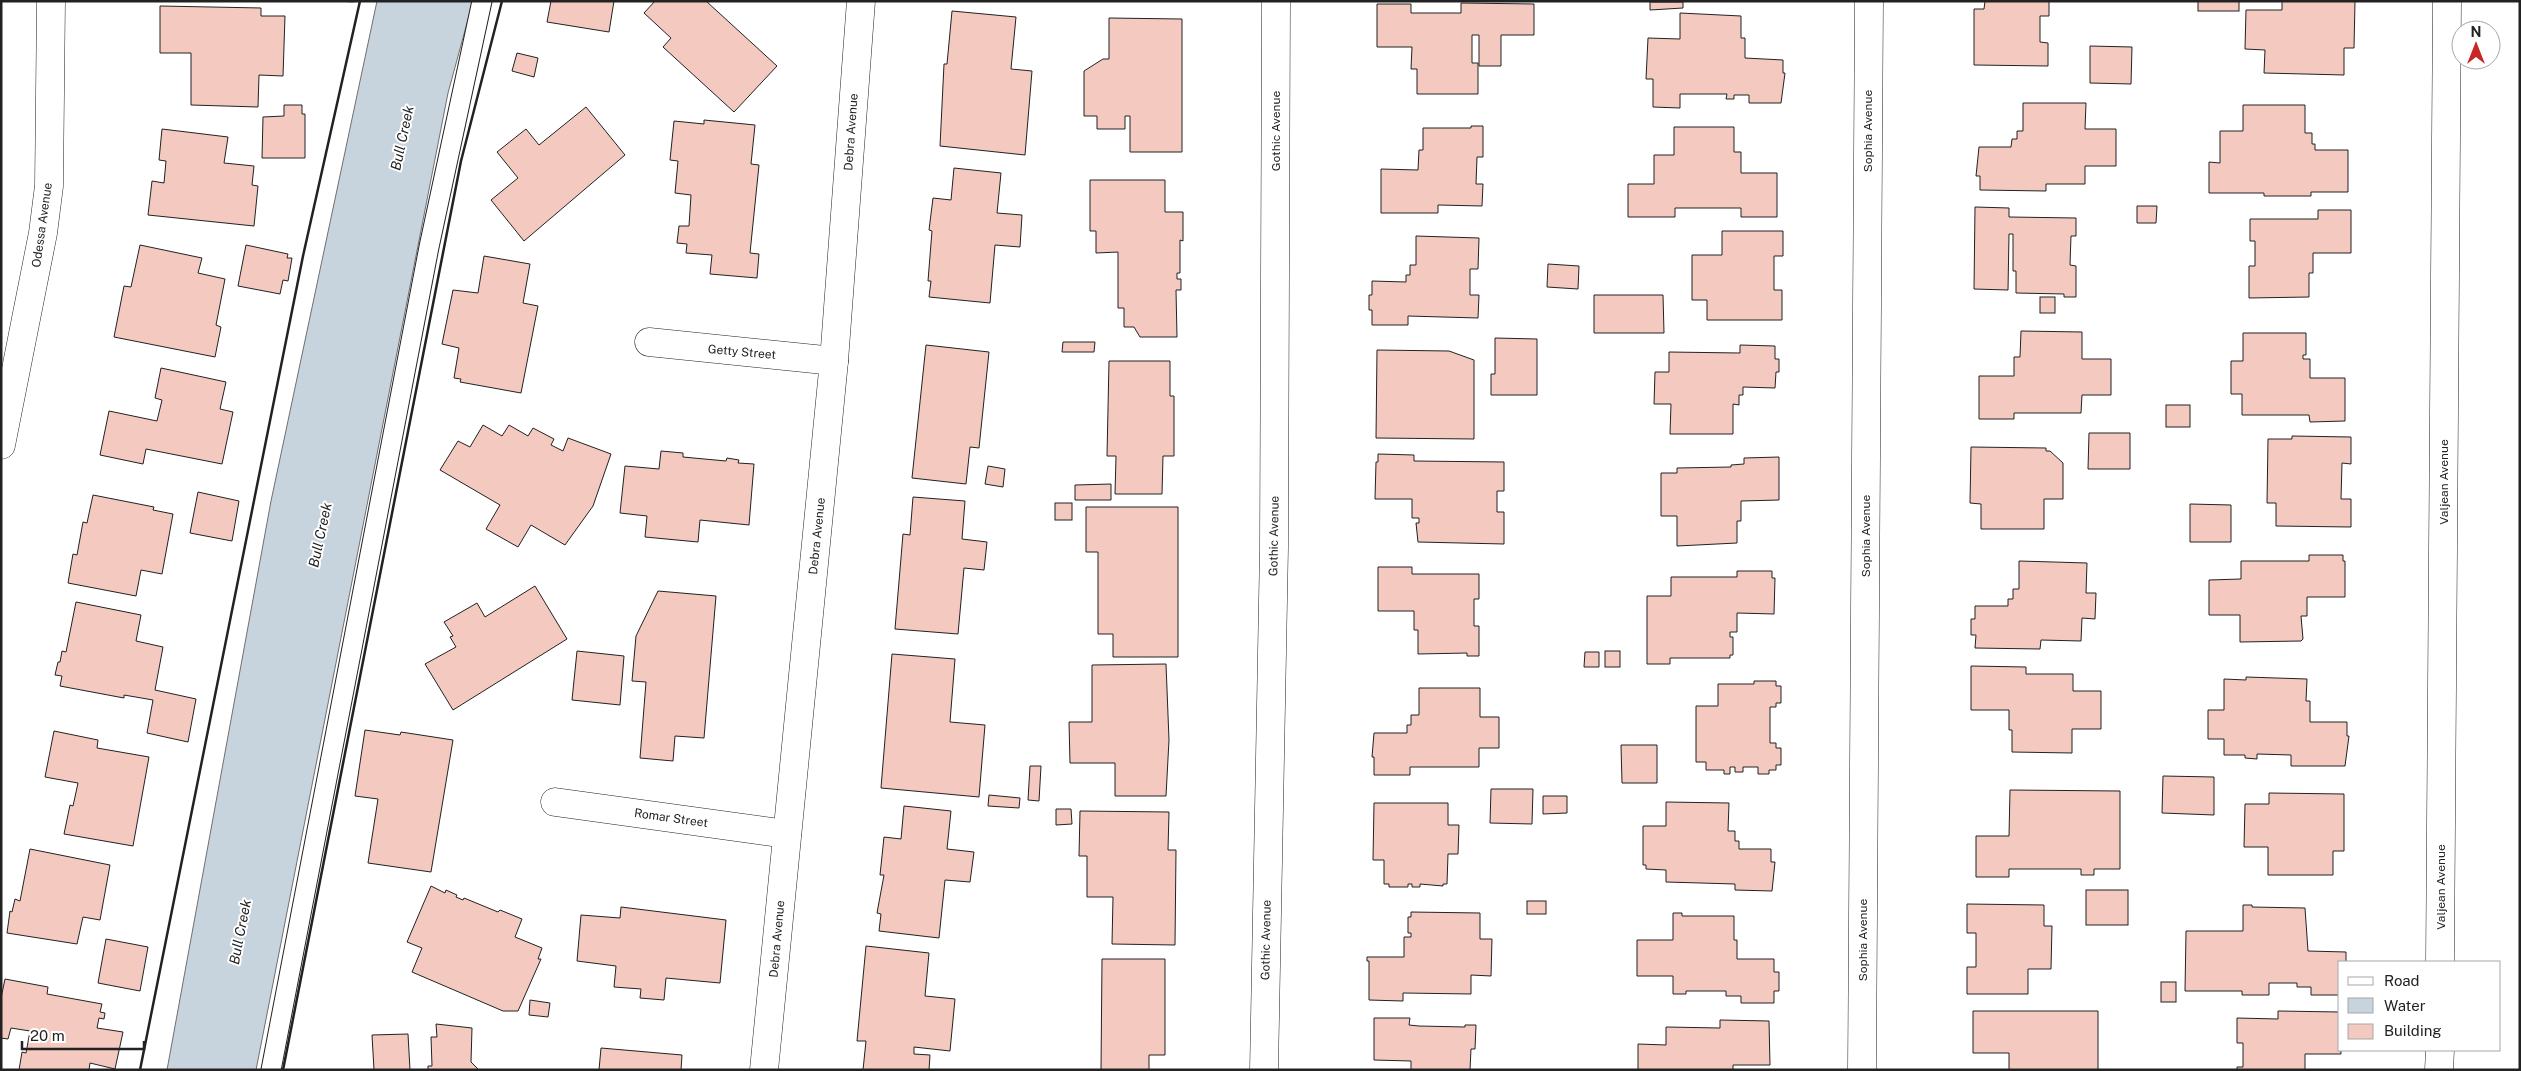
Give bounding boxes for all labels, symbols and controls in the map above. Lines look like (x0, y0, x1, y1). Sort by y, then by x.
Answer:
north arrow (2451, 20, 2501, 70)
text: N (2471, 24, 2481, 40)
street label: Sophia Avenue (1861, 89, 1875, 172)
street label: Gothic Avenue (1269, 91, 1283, 171)
street label: Debra Avenue (841, 93, 861, 171)
water label: Bull Creek (387, 104, 417, 172)
street label: Odessa Avenue (29, 181, 55, 268)
street label: Getty Street (707, 342, 777, 362)
street label: Valjean Avenue (2437, 439, 2451, 525)
street label: Sophia Avenue (1859, 494, 1873, 577)
street label: Gothic Avenue (1266, 495, 1282, 576)
street label: Debra Avenue (806, 497, 828, 575)
water label: Bull Creek (305, 501, 335, 569)
street label: Romar Street (633, 806, 709, 830)
street label: Valjean Avenue (2434, 844, 2448, 930)
water label: Bull Creek (226, 898, 254, 966)
street label: Sophia Avenue (1856, 898, 1870, 981)
street label: Gothic Avenue (1258, 899, 1274, 980)
street label: Debra Avenue (767, 900, 787, 978)
legend (2338, 961, 2501, 1051)
text: Road (2384, 972, 2420, 989)
text: Water (2384, 997, 2426, 1014)
scale bar (22, 1018, 145, 1050)
text: Building (2384, 1022, 2442, 1039)
text: 20 m (30, 1027, 65, 1044)

